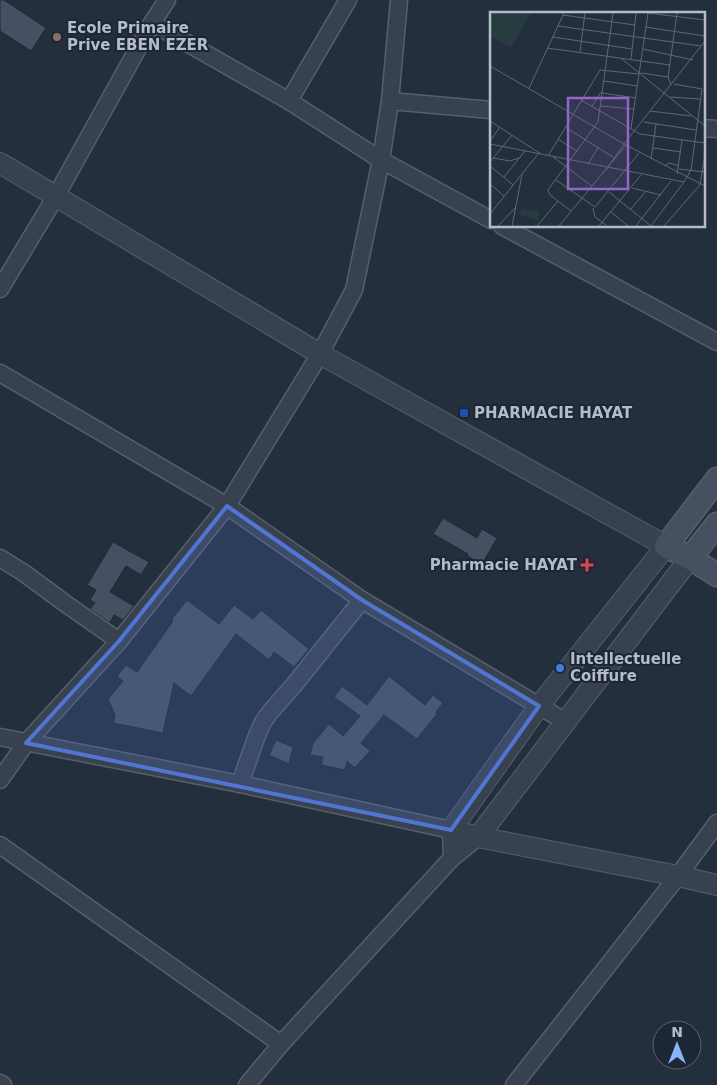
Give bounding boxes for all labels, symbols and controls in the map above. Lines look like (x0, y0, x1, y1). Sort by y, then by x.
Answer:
inset map (490, 12, 704, 228)
place label: Ecole Primaire Prive EBEN EZER (67, 19, 209, 54)
marker: Ecole Primaire Prive EBEN EZER (51, 31, 63, 43)
place label: PHARMACIE HAYAT (474, 404, 633, 422)
marker: PHARMACIE HAYAT (458, 407, 470, 419)
place label: Pharmacie HAYAT (430, 556, 578, 574)
marker: Pharmacie HAYAT (581, 559, 593, 571)
place label: Intellectuelle Coiffure (570, 650, 681, 685)
marker: Intellectuelle Coiffure (554, 662, 566, 674)
north arrow (652, 1020, 702, 1070)
text: N (671, 1024, 683, 1040)

